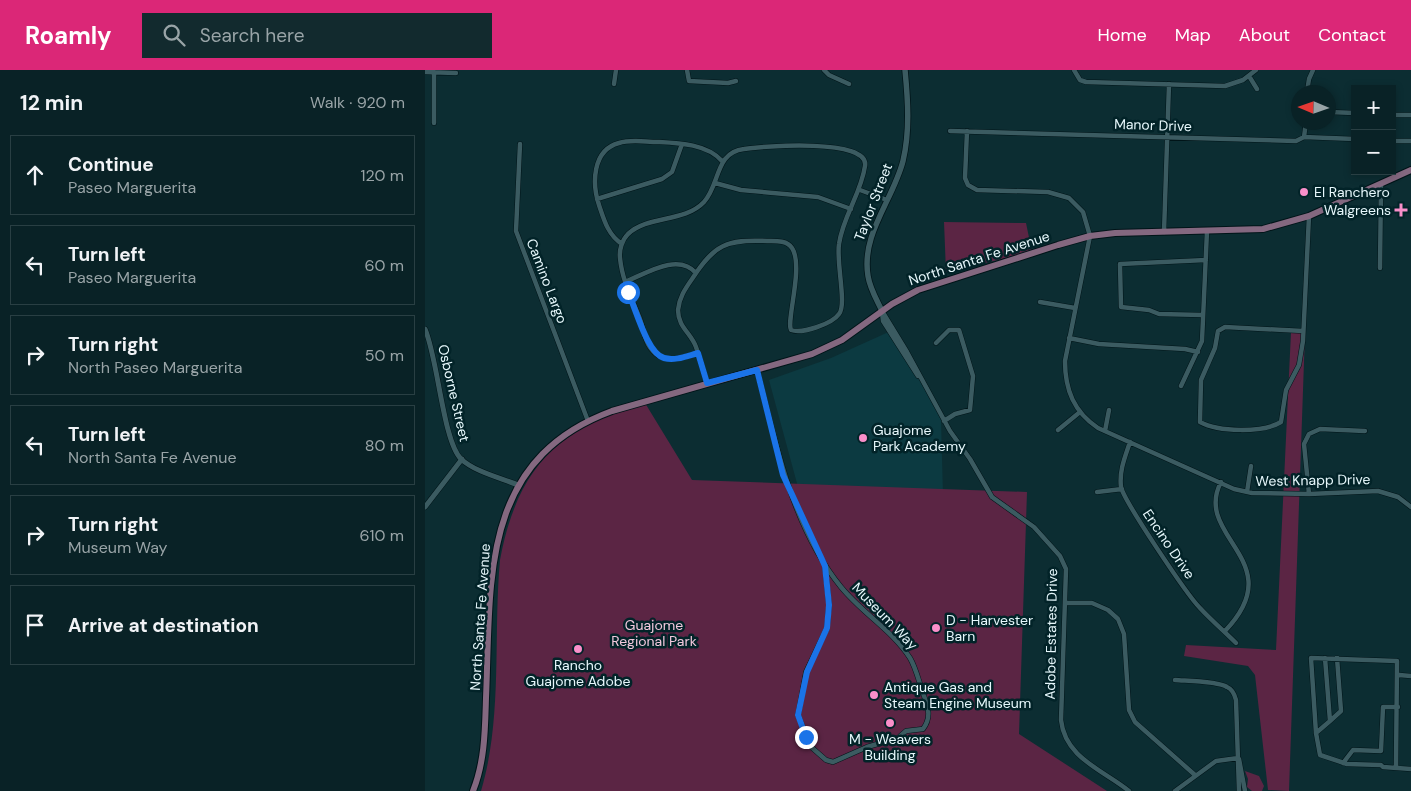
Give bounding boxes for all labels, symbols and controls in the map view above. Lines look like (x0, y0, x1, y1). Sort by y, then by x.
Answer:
search box (142, 13, 492, 58)
text: Roamly (25, 20, 112, 51)
icon: search (160, 21, 188, 49)
text: Search here (200, 23, 304, 48)
text: Home (1097, 23, 1147, 47)
text: Map (1175, 23, 1211, 47)
text: About (1239, 23, 1290, 47)
text: Contact (1318, 23, 1386, 47)
north arrow (1291, 85, 1336, 130)
map controls (1351, 85, 1396, 175)
button: + (1351, 85, 1396, 130)
text: 12 min (20, 89, 83, 117)
text: Walk · 920 m (310, 92, 405, 113)
street label: Manor Drive (1114, 115, 1192, 135)
button: − (1351, 130, 1396, 175)
text: Continue (68, 152, 154, 177)
street label: Taylor Street (850, 160, 896, 244)
icon: ahead (21, 161, 49, 189)
text: 120 m (360, 165, 404, 186)
text: Paseo Marguerita (68, 177, 196, 198)
place label: El Ranchero (1314, 183, 1390, 201)
marker: El Ranchero (1298, 186, 1310, 198)
place label: Walgreens (1324, 201, 1391, 219)
marker: Walgreens (1395, 204, 1407, 216)
street label: North Santa Fe Avenue (906, 227, 1052, 289)
street label: Camino Largo (523, 236, 571, 326)
text: Turn left (68, 242, 146, 267)
icon: left (21, 251, 49, 279)
text: 60 m (364, 255, 404, 276)
text: Paseo Marguerita (68, 267, 196, 288)
route start (617, 281, 640, 304)
text: Turn right (68, 332, 158, 357)
icon: right (21, 341, 49, 369)
street label: Osborne Street (434, 343, 474, 443)
text: 50 m (365, 345, 404, 366)
text: North Paseo Marguerita (68, 357, 242, 378)
place label: Guajome Park Academy (873, 421, 966, 455)
text: Turn left (68, 422, 146, 447)
icon: left (21, 431, 49, 459)
marker: Guajome Park Academy (857, 432, 869, 444)
text: 80 m (365, 435, 404, 456)
text: North Santa Fe Avenue (68, 447, 237, 468)
street label: West Knapp Drive (1255, 470, 1371, 490)
street label: Encino Drive (1139, 506, 1199, 582)
text: Turn right (68, 512, 158, 537)
icon: right (21, 521, 49, 549)
text: 610 m (360, 525, 404, 546)
text: Museum Way (68, 537, 168, 558)
street label: North Santa Fe Avenue (466, 543, 494, 691)
street label: Adobe Estates Drive (1041, 568, 1061, 700)
street label: Museum Way (848, 578, 922, 654)
icon: arrive (21, 611, 49, 639)
place label: D - Harvester Barn (946, 611, 1033, 645)
text: Arrive at destination (68, 613, 259, 638)
park label: Guajome Regional Park (611, 616, 697, 650)
marker: D - Harvester Barn (930, 622, 942, 634)
marker: Rancho Guajome Adobe (572, 643, 584, 655)
place label: Rancho Guajome Adobe (526, 656, 630, 690)
place label: Antique Gas and Steam Engine Museum (884, 678, 1031, 712)
marker: Antique Gas and Steam Engine Museum (868, 689, 880, 701)
marker: M - Weavers Building (884, 717, 896, 729)
route end (795, 726, 818, 749)
place label: M - Weavers Building (849, 730, 931, 764)

